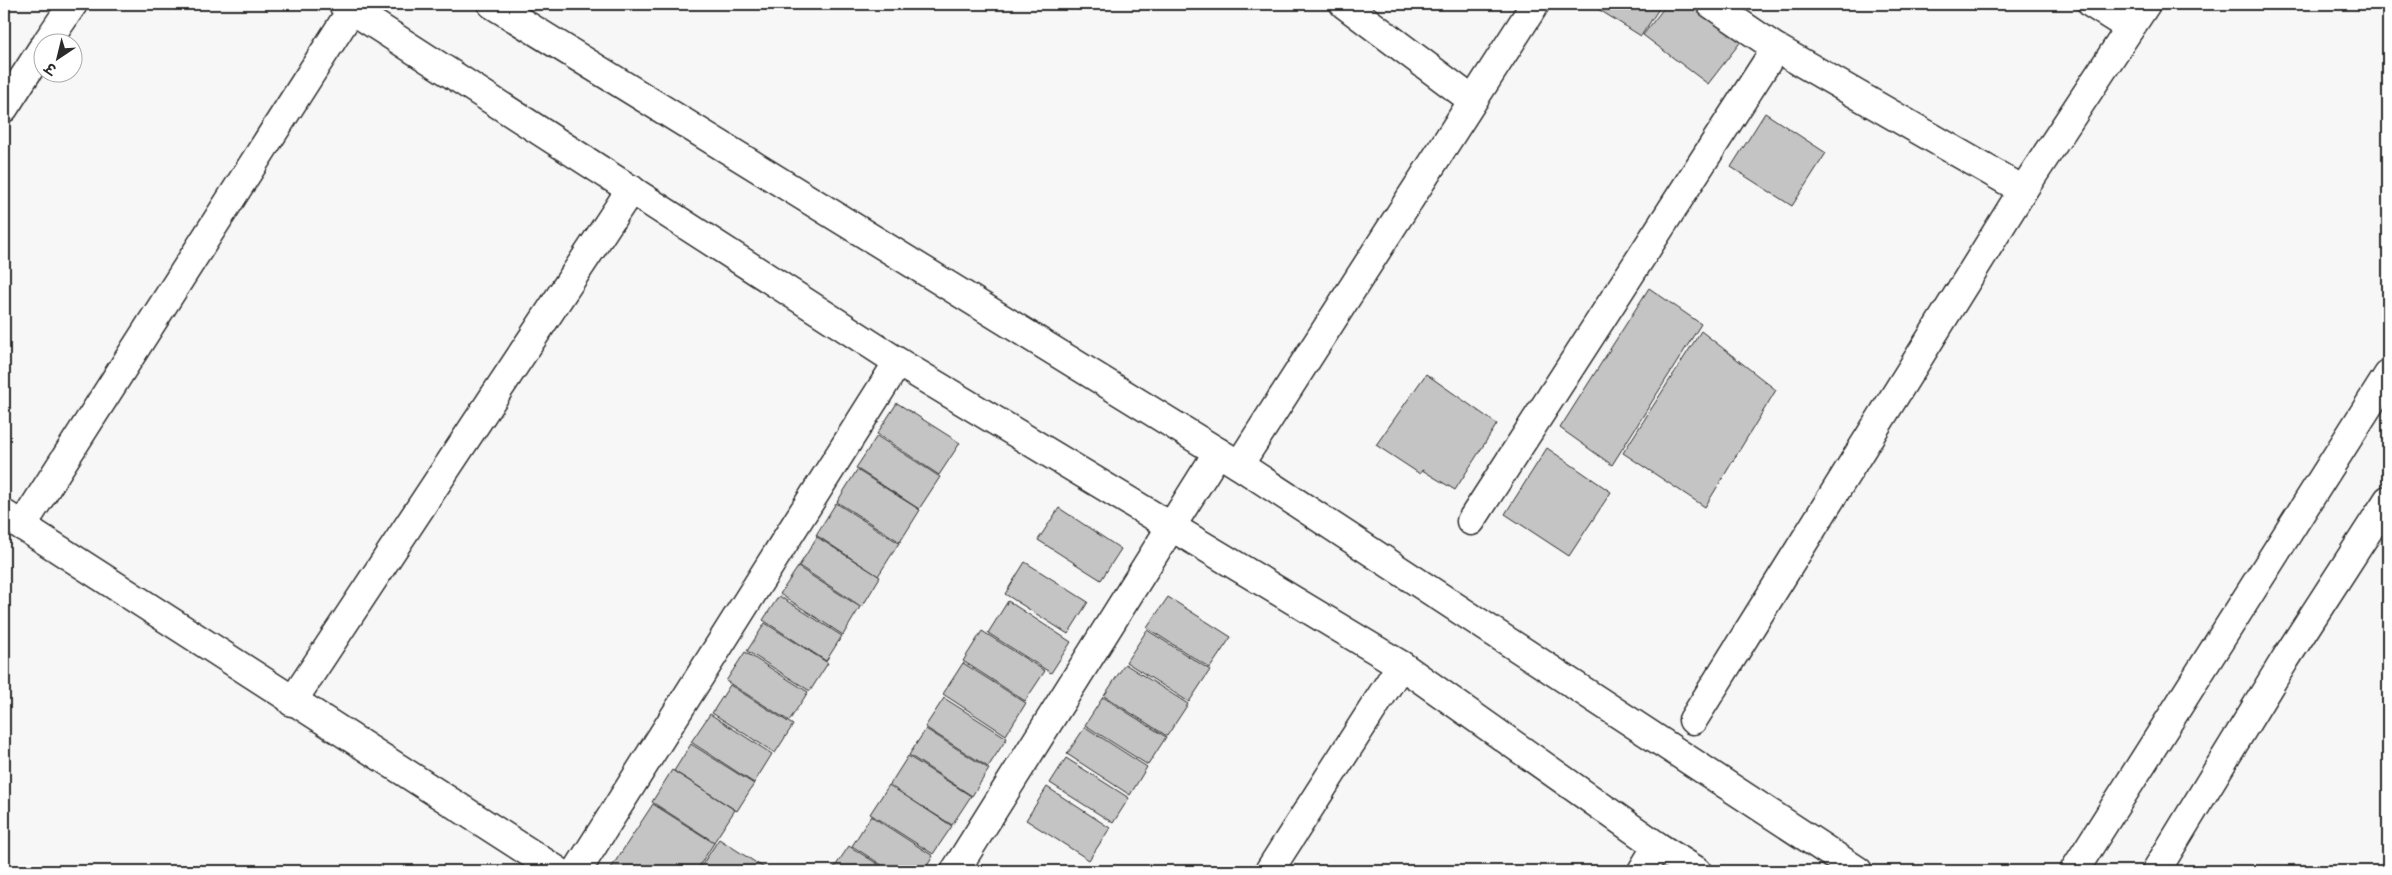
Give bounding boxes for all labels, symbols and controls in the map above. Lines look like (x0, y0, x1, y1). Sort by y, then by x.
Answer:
north arrow (32, 32, 82, 82)
text: उ (40, 58, 61, 80)

